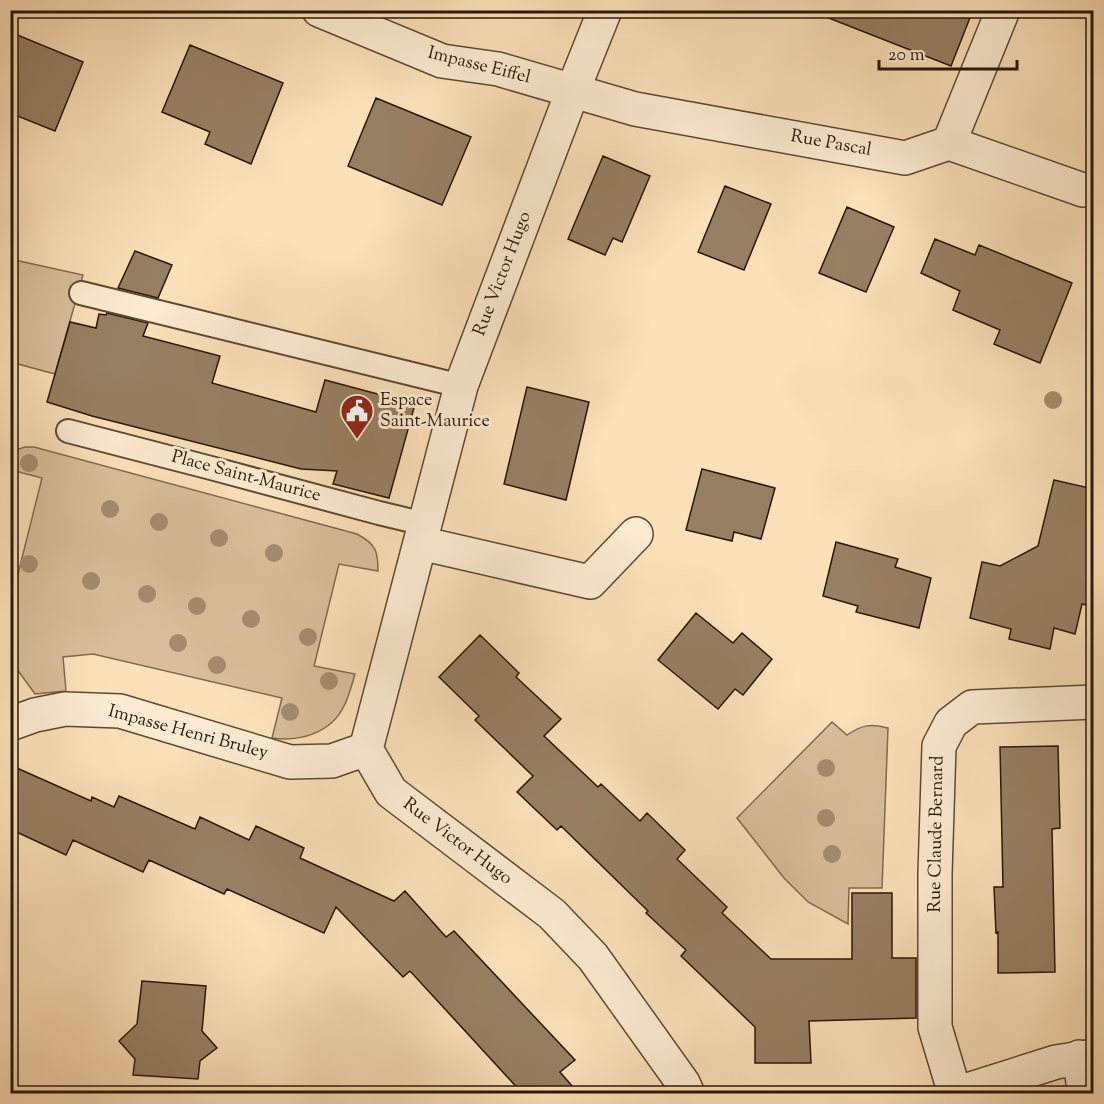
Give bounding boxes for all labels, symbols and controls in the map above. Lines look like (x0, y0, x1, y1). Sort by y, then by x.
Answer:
scale bar (879, 33, 1017, 71)
street label: Impasse Eiffel (425, 41, 533, 91)
text: 20 m (888, 43, 925, 69)
street label: Rue Pascal (788, 124, 874, 164)
street label: Rue Victor Hugo (467, 208, 539, 340)
place label: Espace Saint-Maurice (380, 388, 490, 435)
public building icon: Espace Saint-Maurice (339, 393, 375, 440)
street label: Place Saint-Maurice (169, 445, 323, 509)
street label: Impasse Henri Bruley (105, 699, 271, 767)
street label: Rue Claude Bernard (923, 755, 951, 913)
street label: Rue Victor Hugo (397, 792, 517, 892)

